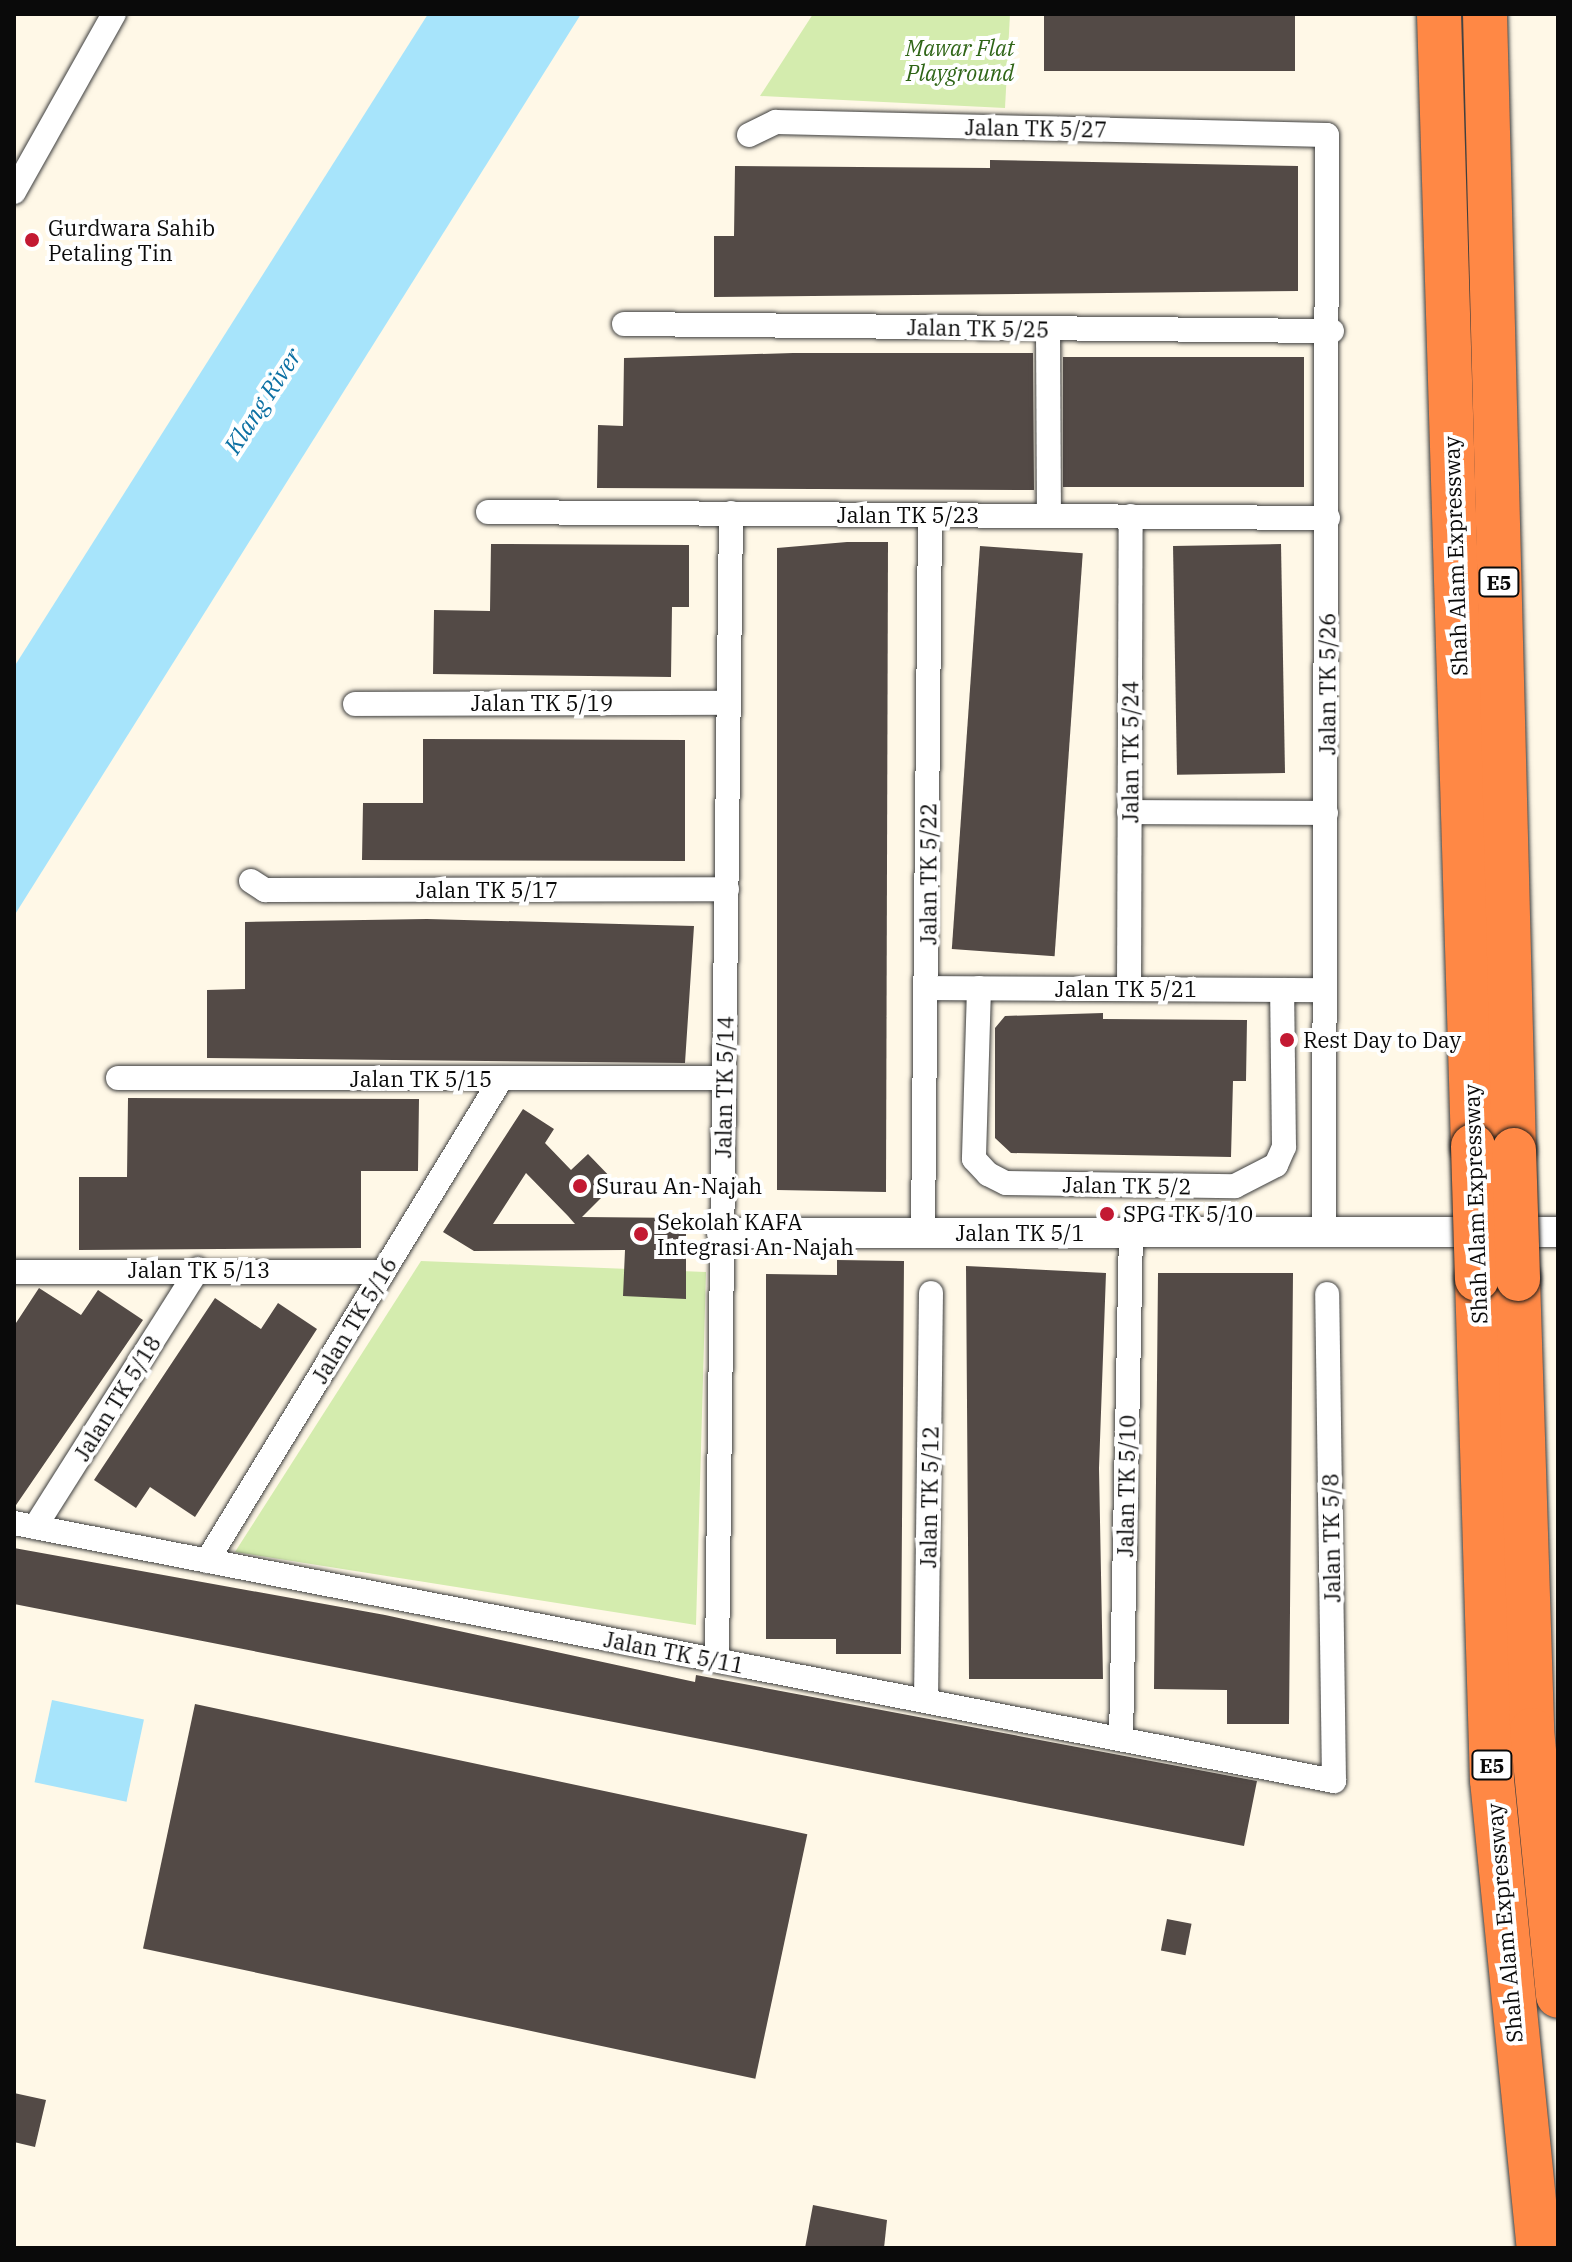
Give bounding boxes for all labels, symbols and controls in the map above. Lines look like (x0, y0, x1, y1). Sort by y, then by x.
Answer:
park label: Mawar Flat Playground (906, 34, 1014, 86)
street label: Jalan TK 5/27 (965, 114, 1107, 142)
place label: Gurdwara Sahib Petaling Tin (48, 214, 215, 266)
marker: Gurdwara Sahib Petaling Tin (23, 231, 41, 249)
street label: Jalan TK 5/25 (907, 314, 1049, 342)
water label: Klang River (218, 343, 308, 459)
street label: Shah Alam Expressway (1438, 436, 1472, 676)
street label: Jalan TK 5/23 (837, 502, 979, 528)
road number: E5 (1477, 566, 1521, 598)
street label: Jalan TK 5/26 (1314, 613, 1340, 755)
street label: Jalan TK 5/24 (1117, 681, 1143, 823)
street label: Jalan TK 5/19 (471, 690, 613, 716)
street label: Jalan TK 5/22 (915, 803, 941, 945)
street label: Jalan TK 5/17 (416, 877, 558, 903)
street label: Jalan TK 5/21 (1055, 976, 1197, 1002)
street label: Jalan TK 5/14 (710, 1016, 738, 1158)
place label: Rest Day to Day (1303, 1027, 1461, 1053)
marker: Rest Day to Day (1278, 1031, 1296, 1049)
street label: Jalan TK 5/15 (350, 1066, 492, 1092)
street label: Shah Alam Expressway (1458, 1084, 1492, 1324)
street label: Jalan TK 5/2 (1062, 1171, 1192, 1199)
place label: Surau An-Najah (596, 1173, 762, 1199)
marker: Surau An-Najah (571, 1177, 589, 1195)
place label: SPG TK 5/10 (1123, 1201, 1253, 1227)
marker: SPG TK 5/10 (1098, 1205, 1116, 1223)
place label: Sekolah KAFA Integrasi An-Najah (657, 1208, 854, 1260)
street label: Jalan TK 5/1 (955, 1220, 1085, 1246)
marker: Sekolah KAFA Integrasi An-Najah (632, 1225, 650, 1243)
street label: Jalan TK 5/16 (306, 1252, 402, 1388)
street label: Jalan TK 5/13 (128, 1257, 270, 1283)
street label: Jalan TK 5/18 (68, 1331, 166, 1465)
street label: Jalan TK 5/10 (1112, 1415, 1140, 1557)
street label: Jalan TK 5/12 (915, 1426, 943, 1568)
street label: Jalan TK 5/8 (1317, 1473, 1345, 1603)
street label: Jalan TK 5/11 (602, 1625, 746, 1679)
road number: E5 (1470, 1749, 1514, 1781)
street label: Shah Alam Expressway (1480, 1802, 1528, 2044)

